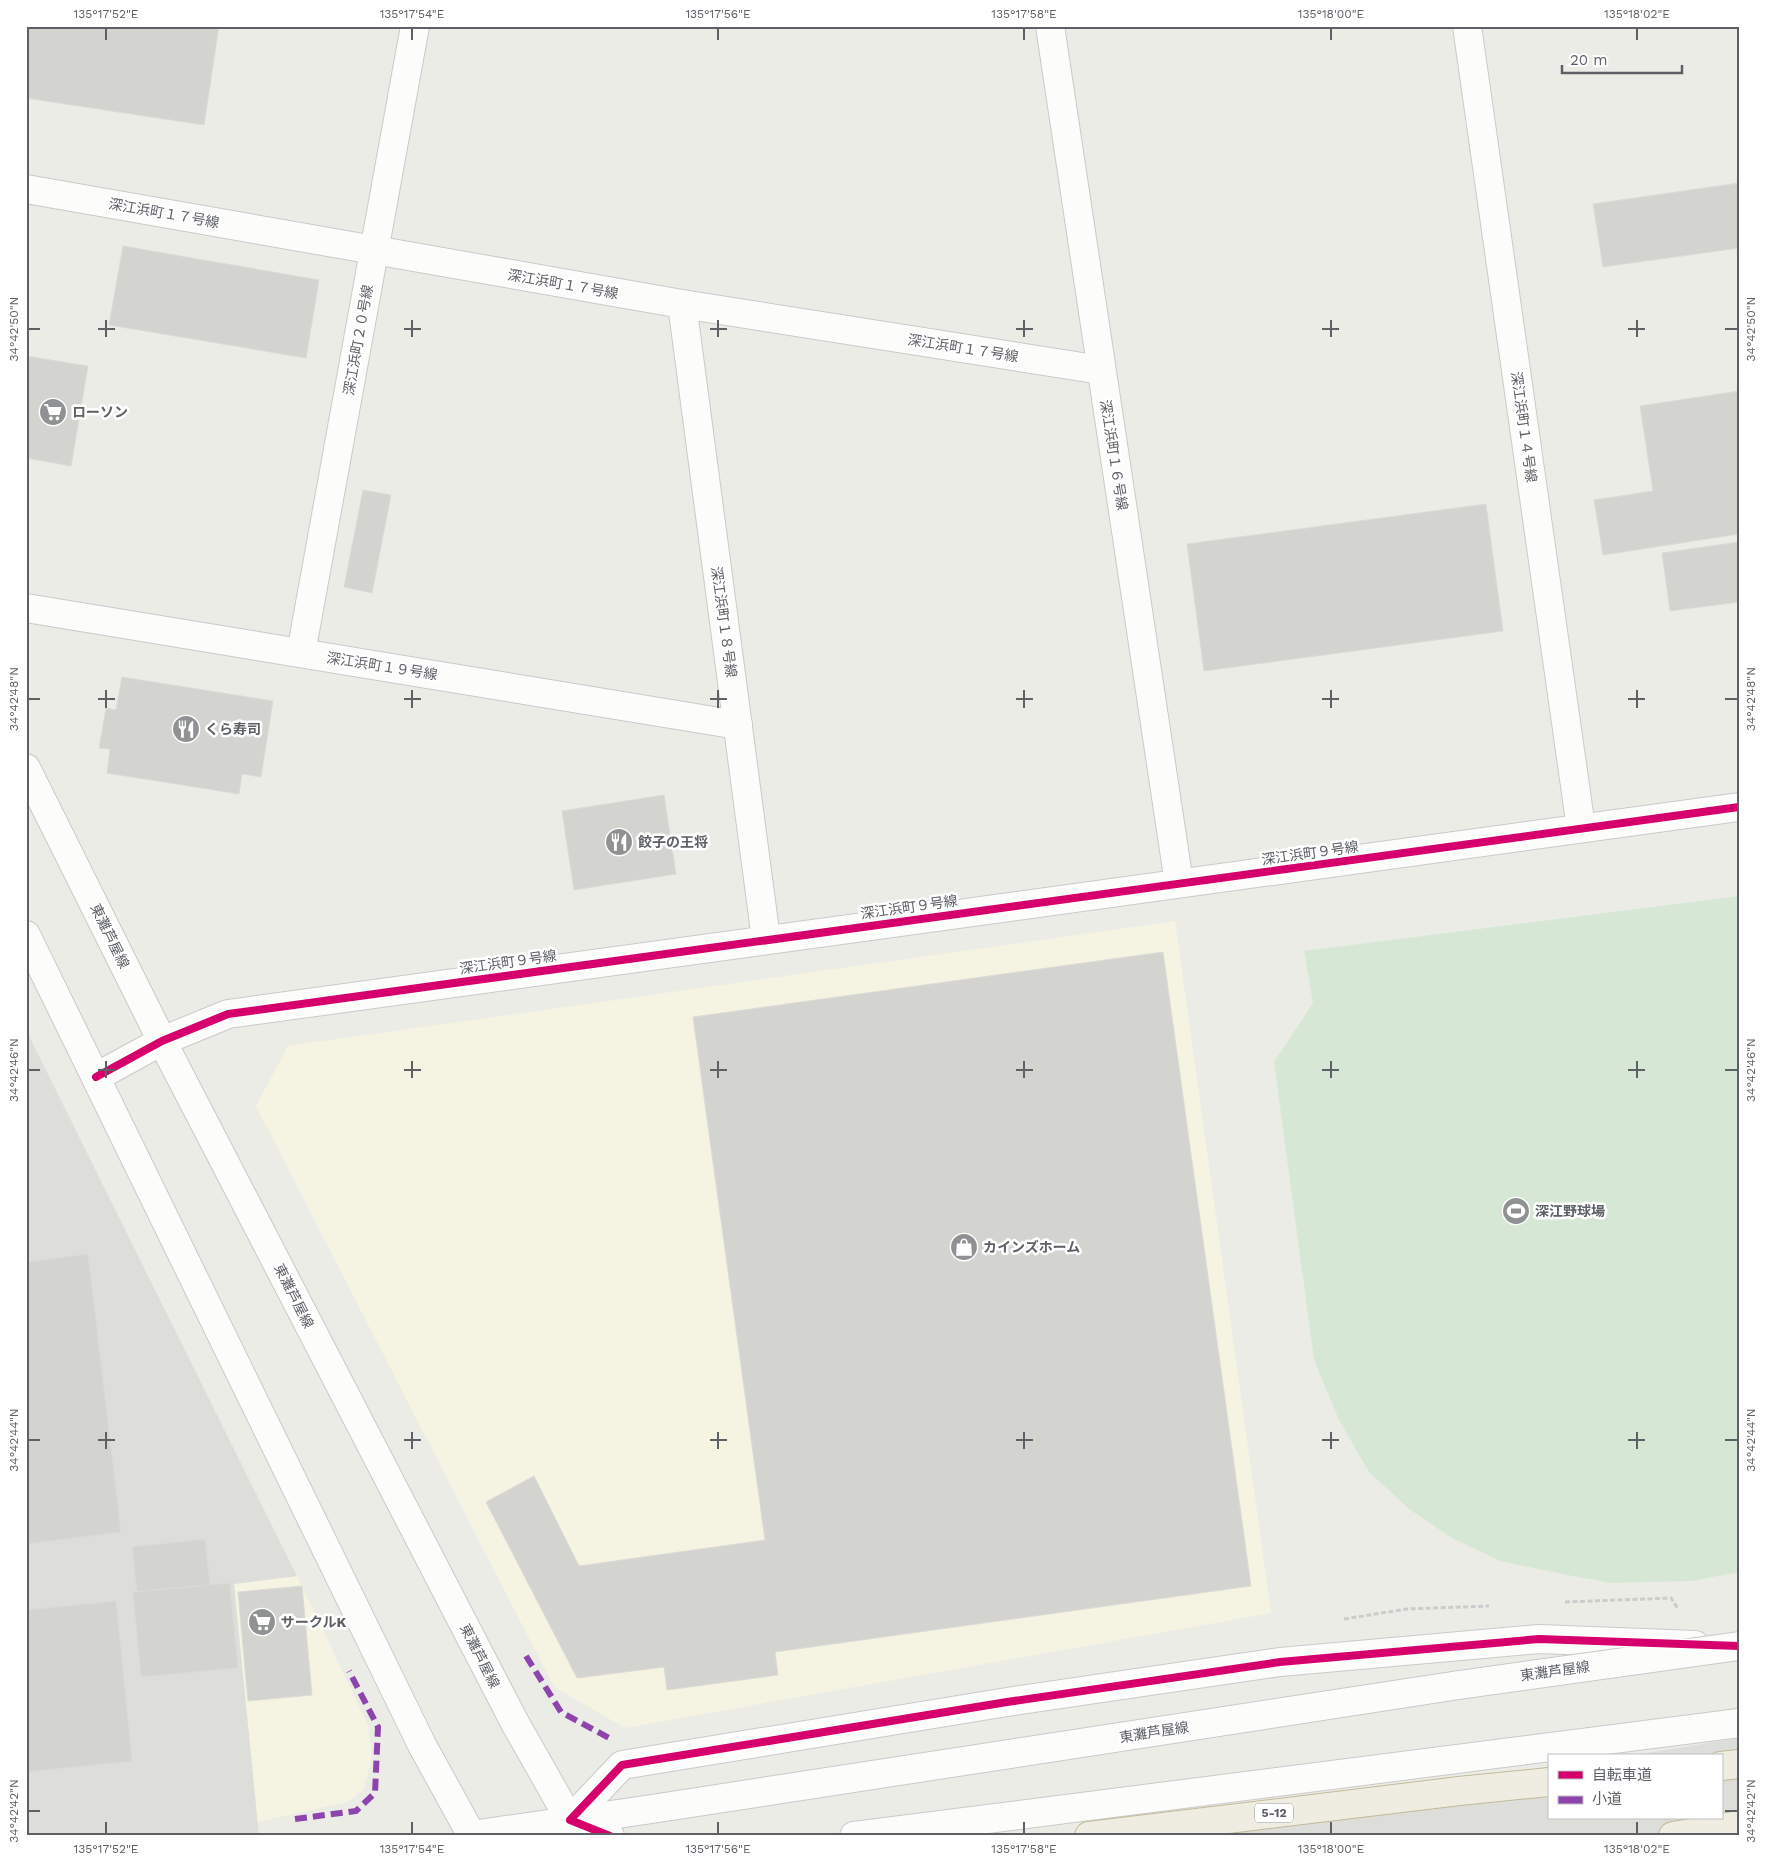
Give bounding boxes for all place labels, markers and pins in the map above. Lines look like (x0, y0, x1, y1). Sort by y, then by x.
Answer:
supermarket icon: ローソン (38, 397, 68, 427)
place label: ローソン (72, 404, 128, 420)
restaurant icon: くら寿司 (171, 714, 201, 744)
place label: くら寿司 (205, 721, 261, 737)
restaurant icon: 餃子の王将 (604, 827, 634, 857)
place label: 餃子の王将 (638, 834, 708, 850)
sports icon: 深江野球場 (1501, 1196, 1531, 1226)
place label: 深江野球場 (1535, 1203, 1605, 1219)
shop icon: カインズホーム (949, 1232, 979, 1262)
place label: カインズホーム (983, 1239, 1080, 1255)
supermarket icon: サークルK (247, 1607, 277, 1637)
place label: サークルK (281, 1614, 347, 1630)

